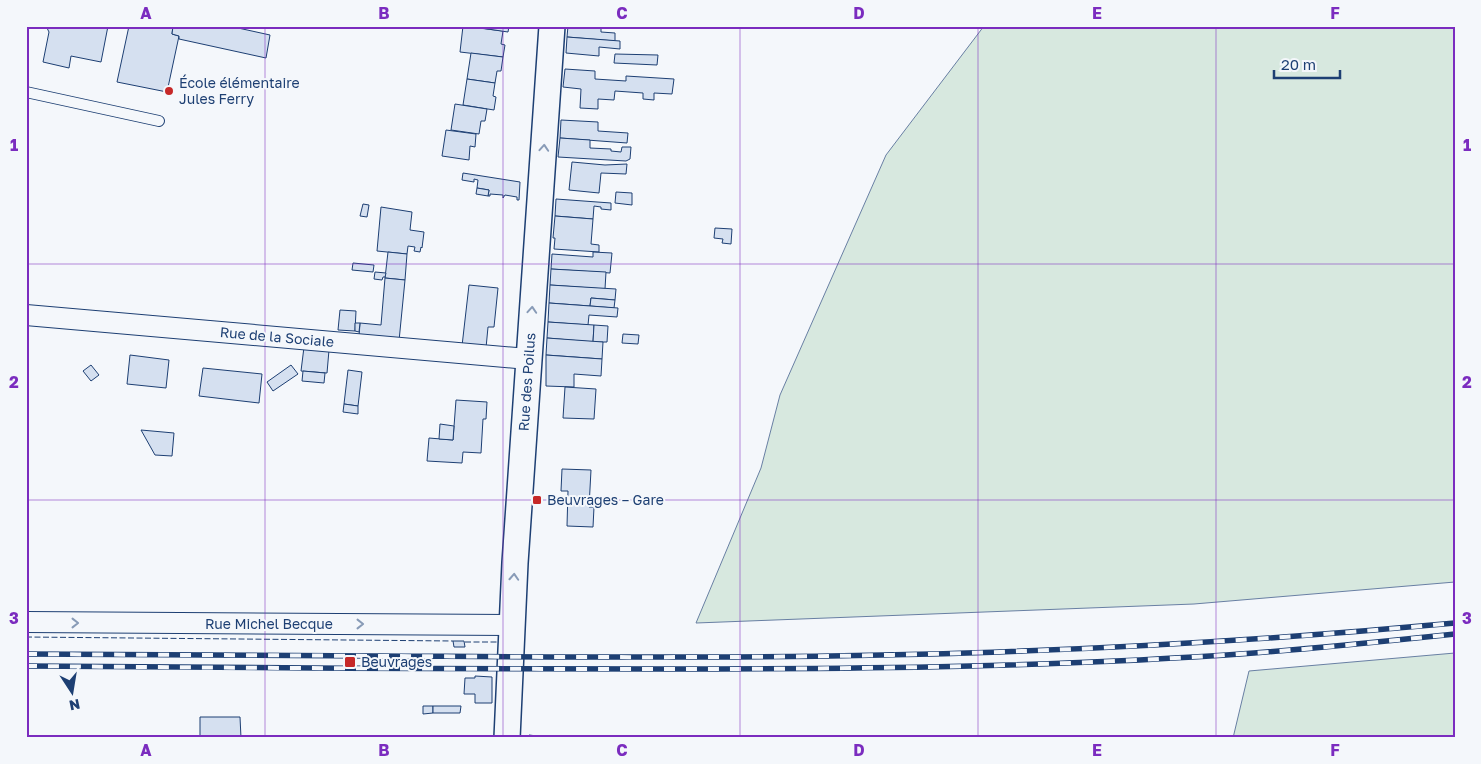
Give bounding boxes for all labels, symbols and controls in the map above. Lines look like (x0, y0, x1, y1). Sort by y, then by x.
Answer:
text: A (140, 3, 152, 23)
text: B (378, 3, 390, 23)
text: C (616, 3, 628, 23)
text: D (853, 3, 865, 23)
text: E (1092, 3, 1102, 23)
text: F (1330, 3, 1340, 23)
scale bar (1274, 48, 1340, 80)
text: 20 m (1281, 55, 1316, 73)
place label: École élémentaire Jules Ferry (179, 74, 300, 107)
marker: École élémentaire Jules Ferry (163, 85, 175, 97)
text: 1 (10, 135, 18, 155)
text: 1 (1463, 135, 1471, 155)
one-way arrow (538, 143, 549, 151)
one-way arrow (526, 306, 537, 314)
street label: Rue de la Sociale (219, 323, 335, 350)
street label: Rue des Poilus (515, 332, 538, 432)
text: 2 (9, 372, 19, 392)
text: 2 (1462, 372, 1472, 392)
place label: Beuvrages – Gare (547, 491, 664, 508)
marker: Beuvrages – Gare (531, 494, 543, 506)
one-way arrow (508, 572, 519, 580)
text: 3 (9, 608, 19, 628)
text: 3 (1462, 608, 1472, 628)
street label: Rue Michel Becque (205, 615, 333, 632)
one-way arrow (71, 617, 79, 628)
one-way arrow (356, 619, 364, 629)
place label: Beuvrages (361, 653, 432, 670)
marker: Beuvrages (343, 655, 357, 669)
north arrow (48, 666, 98, 716)
text: N (68, 696, 82, 715)
text: A (140, 740, 152, 760)
text: B (378, 740, 390, 760)
text: C (616, 740, 628, 760)
text: D (853, 740, 865, 760)
text: E (1092, 740, 1102, 760)
text: F (1330, 740, 1340, 760)

